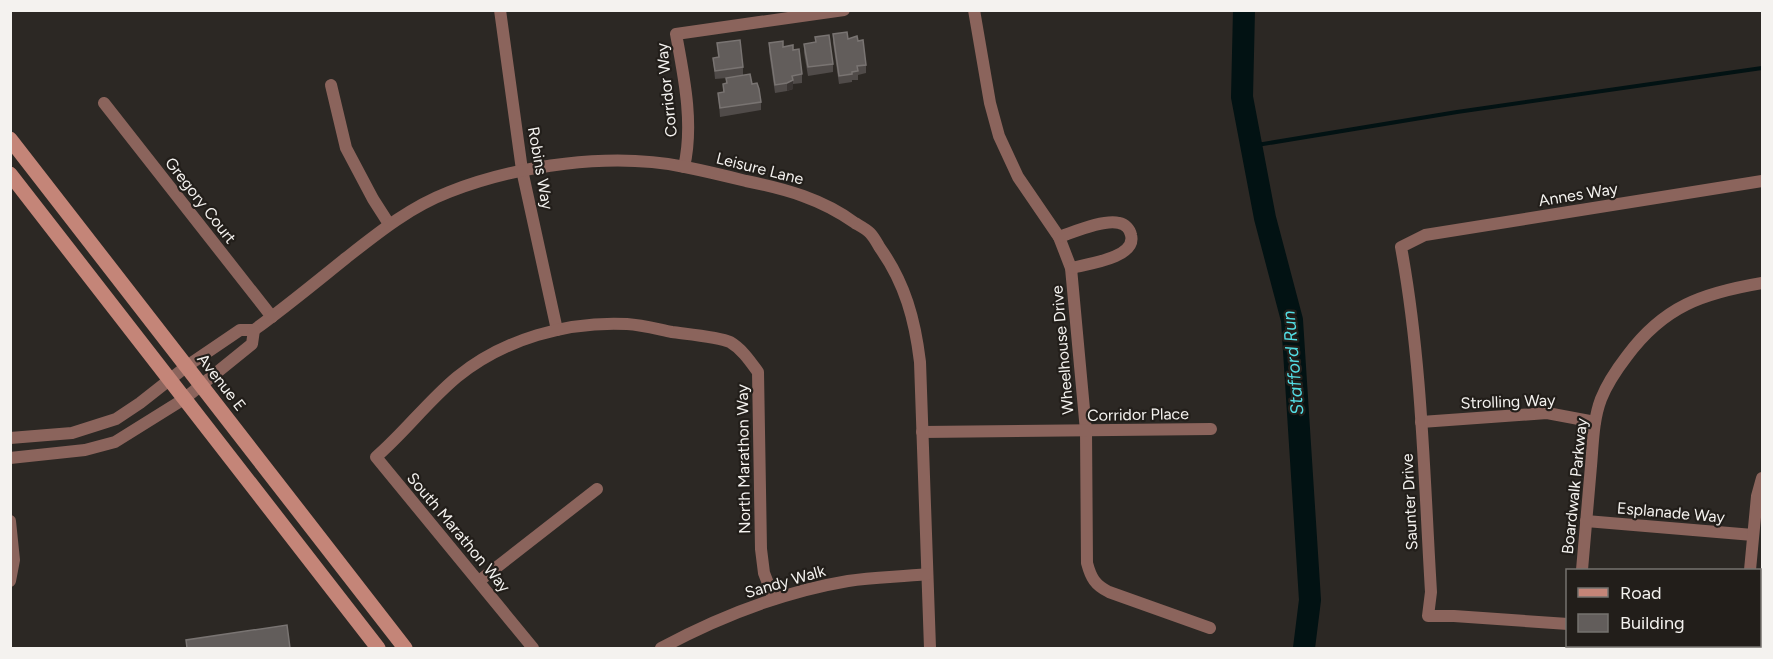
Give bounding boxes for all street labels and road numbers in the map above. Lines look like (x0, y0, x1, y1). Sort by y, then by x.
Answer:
street label: Corridor Way (652, 41, 681, 138)
street label: Robins Way (524, 125, 557, 212)
street label: Leisure Lane (714, 148, 806, 189)
street label: Gregory Court (161, 154, 240, 247)
street label: Annes Way (1537, 179, 1620, 210)
street label: Wheelhouse Drive (1047, 284, 1078, 415)
street label: Avenue E (193, 350, 250, 415)
street label: North Marathon Way (733, 383, 754, 534)
street label: Strolling Way (1460, 390, 1556, 413)
street label: Corridor Place (1087, 404, 1189, 425)
street label: Boardwalk Parkway (1558, 416, 1591, 555)
street label: Saunter Drive (1397, 453, 1422, 551)
street label: South Marathon Way (403, 469, 515, 597)
street label: Esplanade Way (1616, 498, 1726, 527)
street label: Sandy Walk (743, 561, 828, 602)

